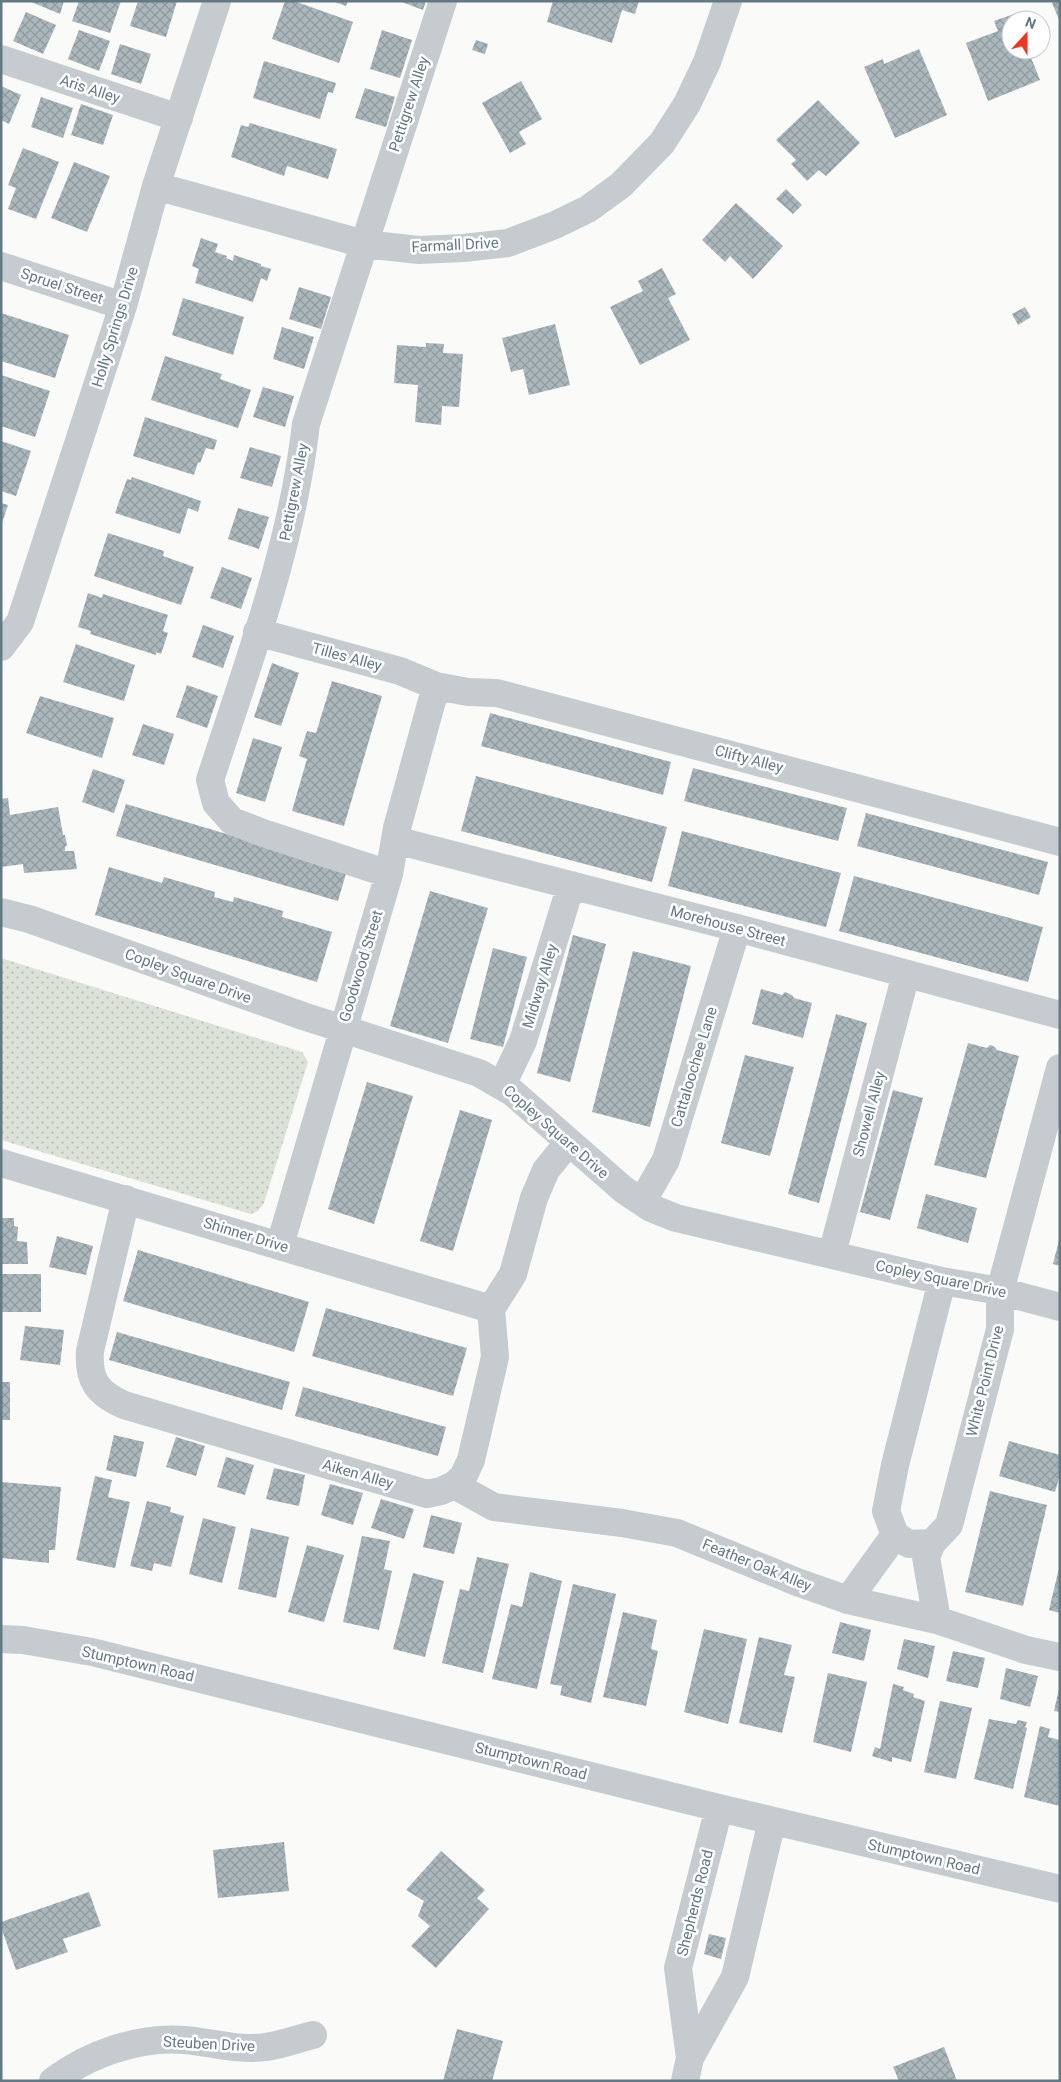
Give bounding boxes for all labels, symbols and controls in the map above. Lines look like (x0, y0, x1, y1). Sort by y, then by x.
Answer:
north arrow (1001, 10, 1051, 60)
text: N (1023, 14, 1038, 32)
street label: Pettigrew Alley (385, 54, 433, 154)
street label: Aris Alley (58, 71, 122, 107)
street label: Farmall Drive (411, 234, 499, 256)
street label: Spruel Street (19, 264, 106, 308)
street label: Holly Springs Drive (88, 264, 142, 390)
street label: Pettigrew Alley (276, 442, 312, 542)
street label: Tilles Alley (310, 639, 384, 675)
street label: Clifty Alley (713, 741, 785, 777)
street label: Morehouse Street (668, 902, 788, 950)
street label: Goodwood Street (335, 908, 387, 1024)
street label: Midway Alley (519, 942, 561, 1030)
street label: Copley Square Drive (122, 945, 254, 1007)
street label: Cattaloochee Lane (667, 1005, 721, 1129)
street label: Showell Alley (849, 1069, 889, 1159)
street label: Copley Square Drive (500, 1081, 612, 1183)
street label: Shinner Drive (201, 1214, 291, 1256)
street label: Copley Square Drive (874, 1256, 1008, 1302)
street label: White Point Drive (962, 1323, 1008, 1438)
street label: Aiken Alley (320, 1455, 396, 1493)
street label: Feather Oak Alley (700, 1535, 814, 1595)
street label: Stumptown Road (80, 1642, 196, 1686)
street label: Stumptown Road (473, 1738, 589, 1784)
street label: Stumptown Road (866, 1835, 982, 1879)
street label: Shepherds Road (673, 1848, 717, 1958)
street label: Steuben Drive (163, 2033, 256, 2055)

